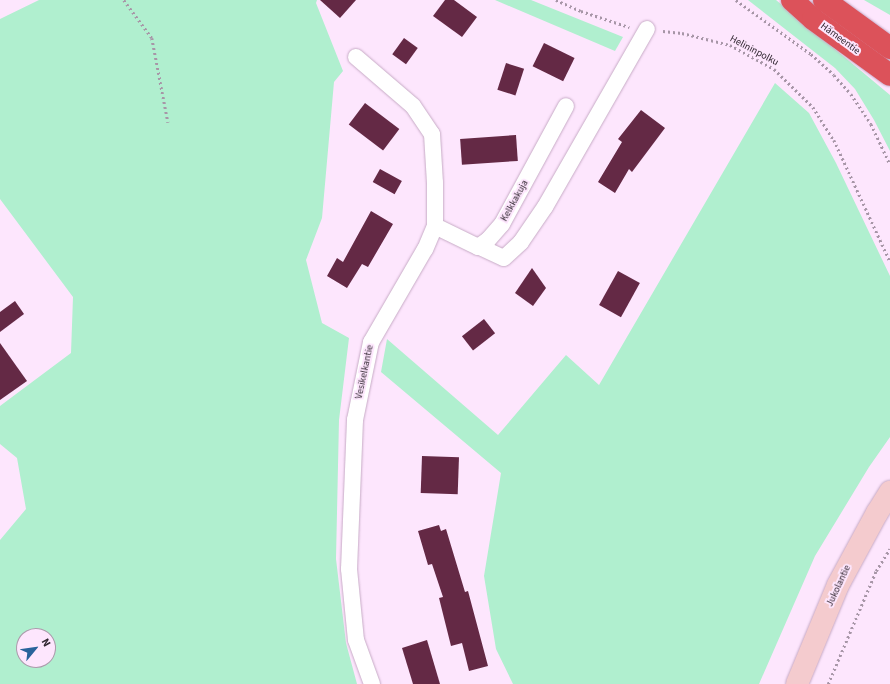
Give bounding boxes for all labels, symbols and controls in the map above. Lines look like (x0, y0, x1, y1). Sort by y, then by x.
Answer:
street label: Hämeentie (818, 21, 862, 57)
street label: Helininpolku (727, 33, 781, 69)
street label: Kelkkakuja (499, 178, 531, 224)
street label: Vesikelkantie (353, 344, 377, 400)
street label: Jukolantie (824, 563, 854, 609)
north arrow (16, 628, 56, 668)
text: N (38, 636, 54, 649)

